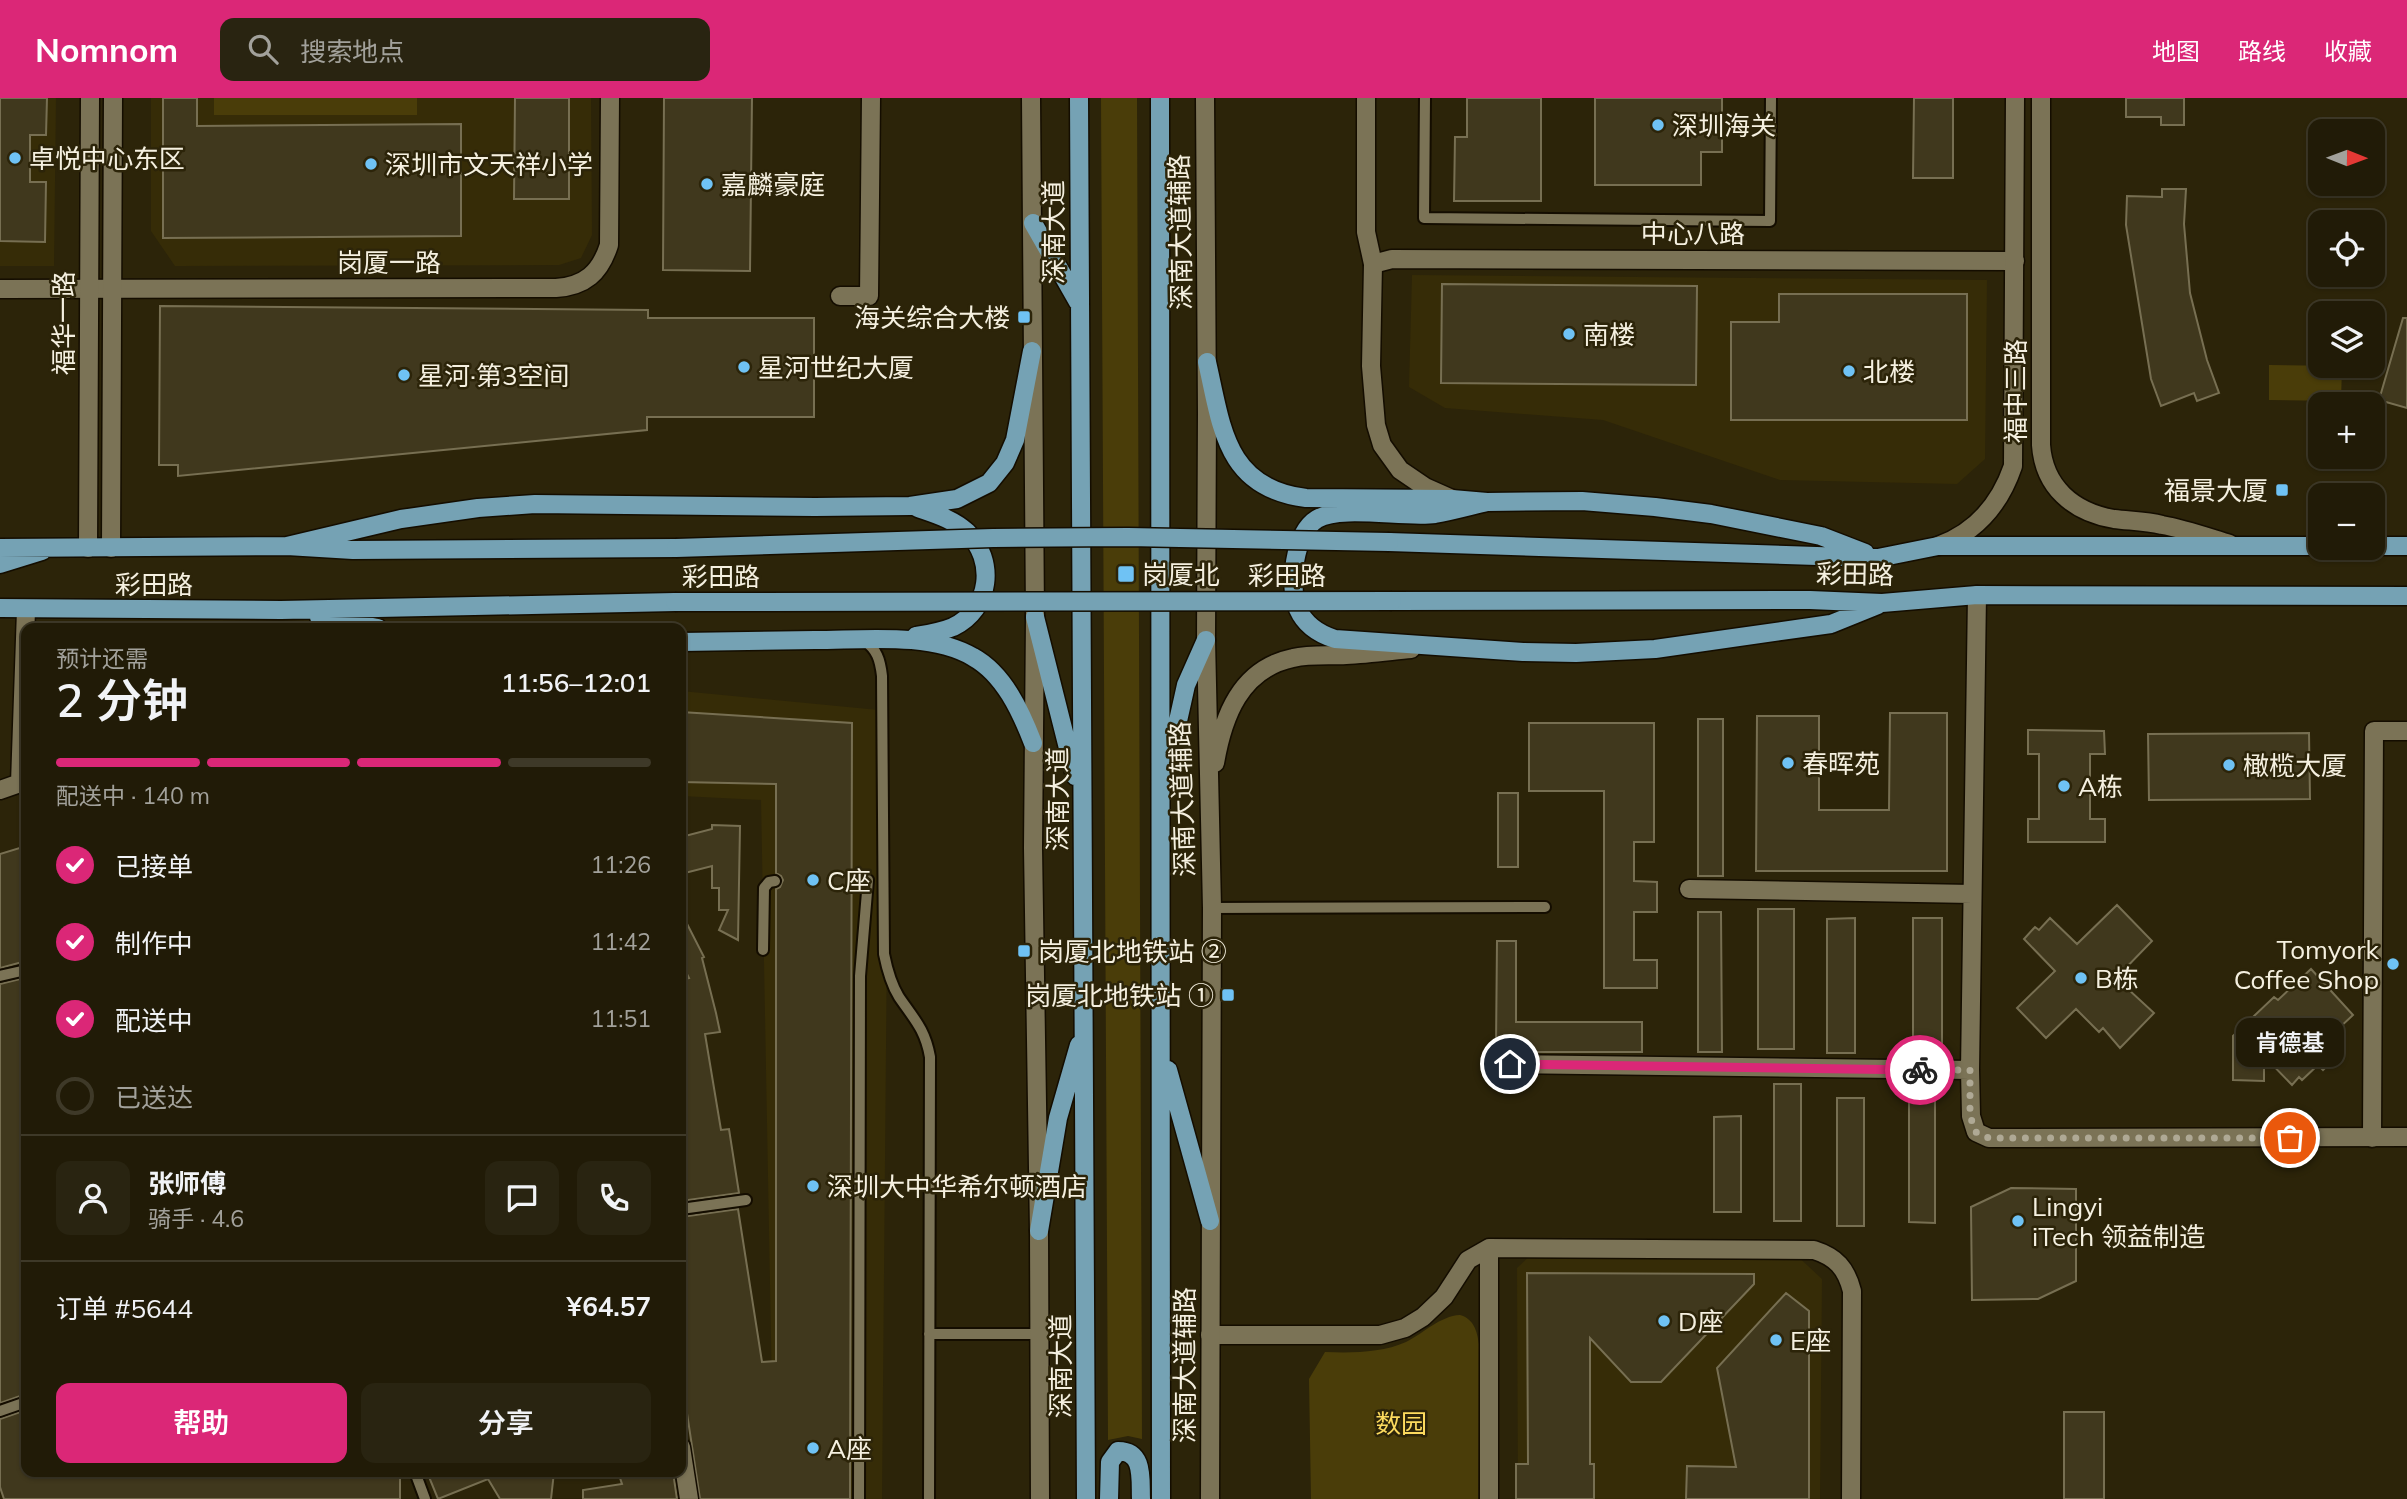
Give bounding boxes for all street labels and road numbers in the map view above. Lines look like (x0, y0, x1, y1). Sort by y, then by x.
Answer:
street label: 深南大道辅路 (1162, 154, 1198, 310)
street label: 深南大道 (1037, 180, 1070, 284)
street label: 中心八路 (1641, 217, 1745, 250)
street label: 岗厦一路 (337, 246, 441, 279)
street label: 福华一路 (47, 271, 80, 375)
street label: 福中三路 (1999, 339, 2032, 443)
street label: 彩田路 (1816, 557, 1894, 591)
street label: 彩田路 (1248, 559, 1326, 592)
street label: 彩田路 (682, 560, 760, 593)
street label: 彩田路 (115, 568, 193, 601)
street label: 深南大道辅路 (1163, 720, 1201, 878)
street label: 深南大道 (1041, 747, 1074, 851)
street label: 深南大道辅路 (1168, 1287, 1201, 1443)
street label: 深南大道 (1044, 1314, 1077, 1418)

